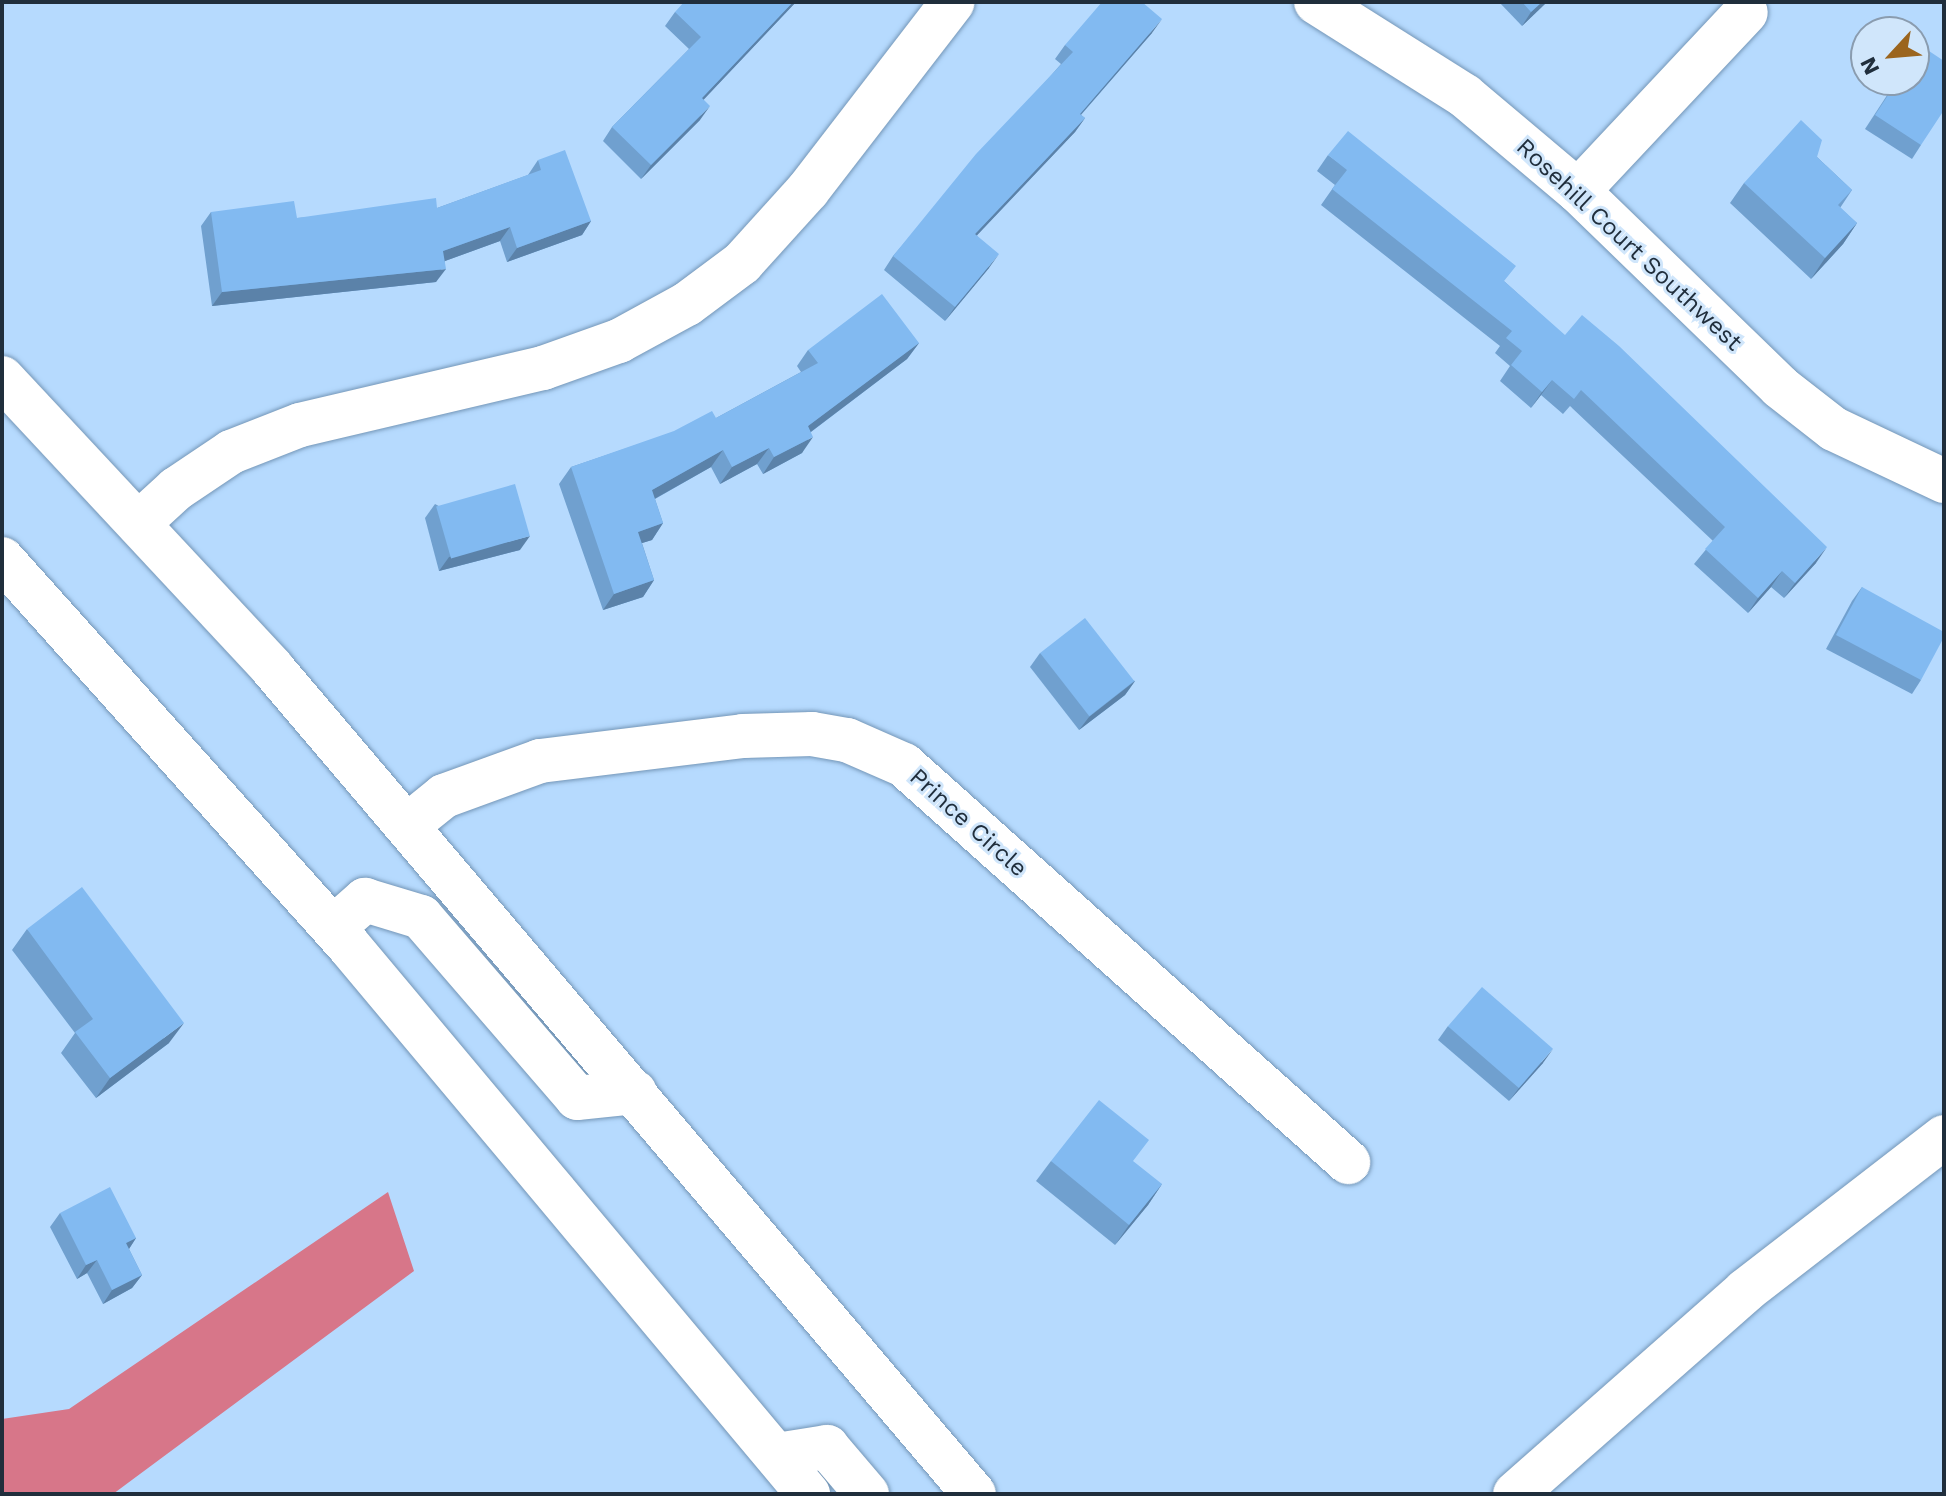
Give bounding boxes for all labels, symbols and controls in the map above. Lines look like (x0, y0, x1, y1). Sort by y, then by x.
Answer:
north arrow (1850, 16, 1930, 96)
text: N (1855, 53, 1885, 79)
street label: Rosehill Court Southwest (1510, 132, 1748, 358)
street label: Prince Circle (903, 763, 1033, 883)

